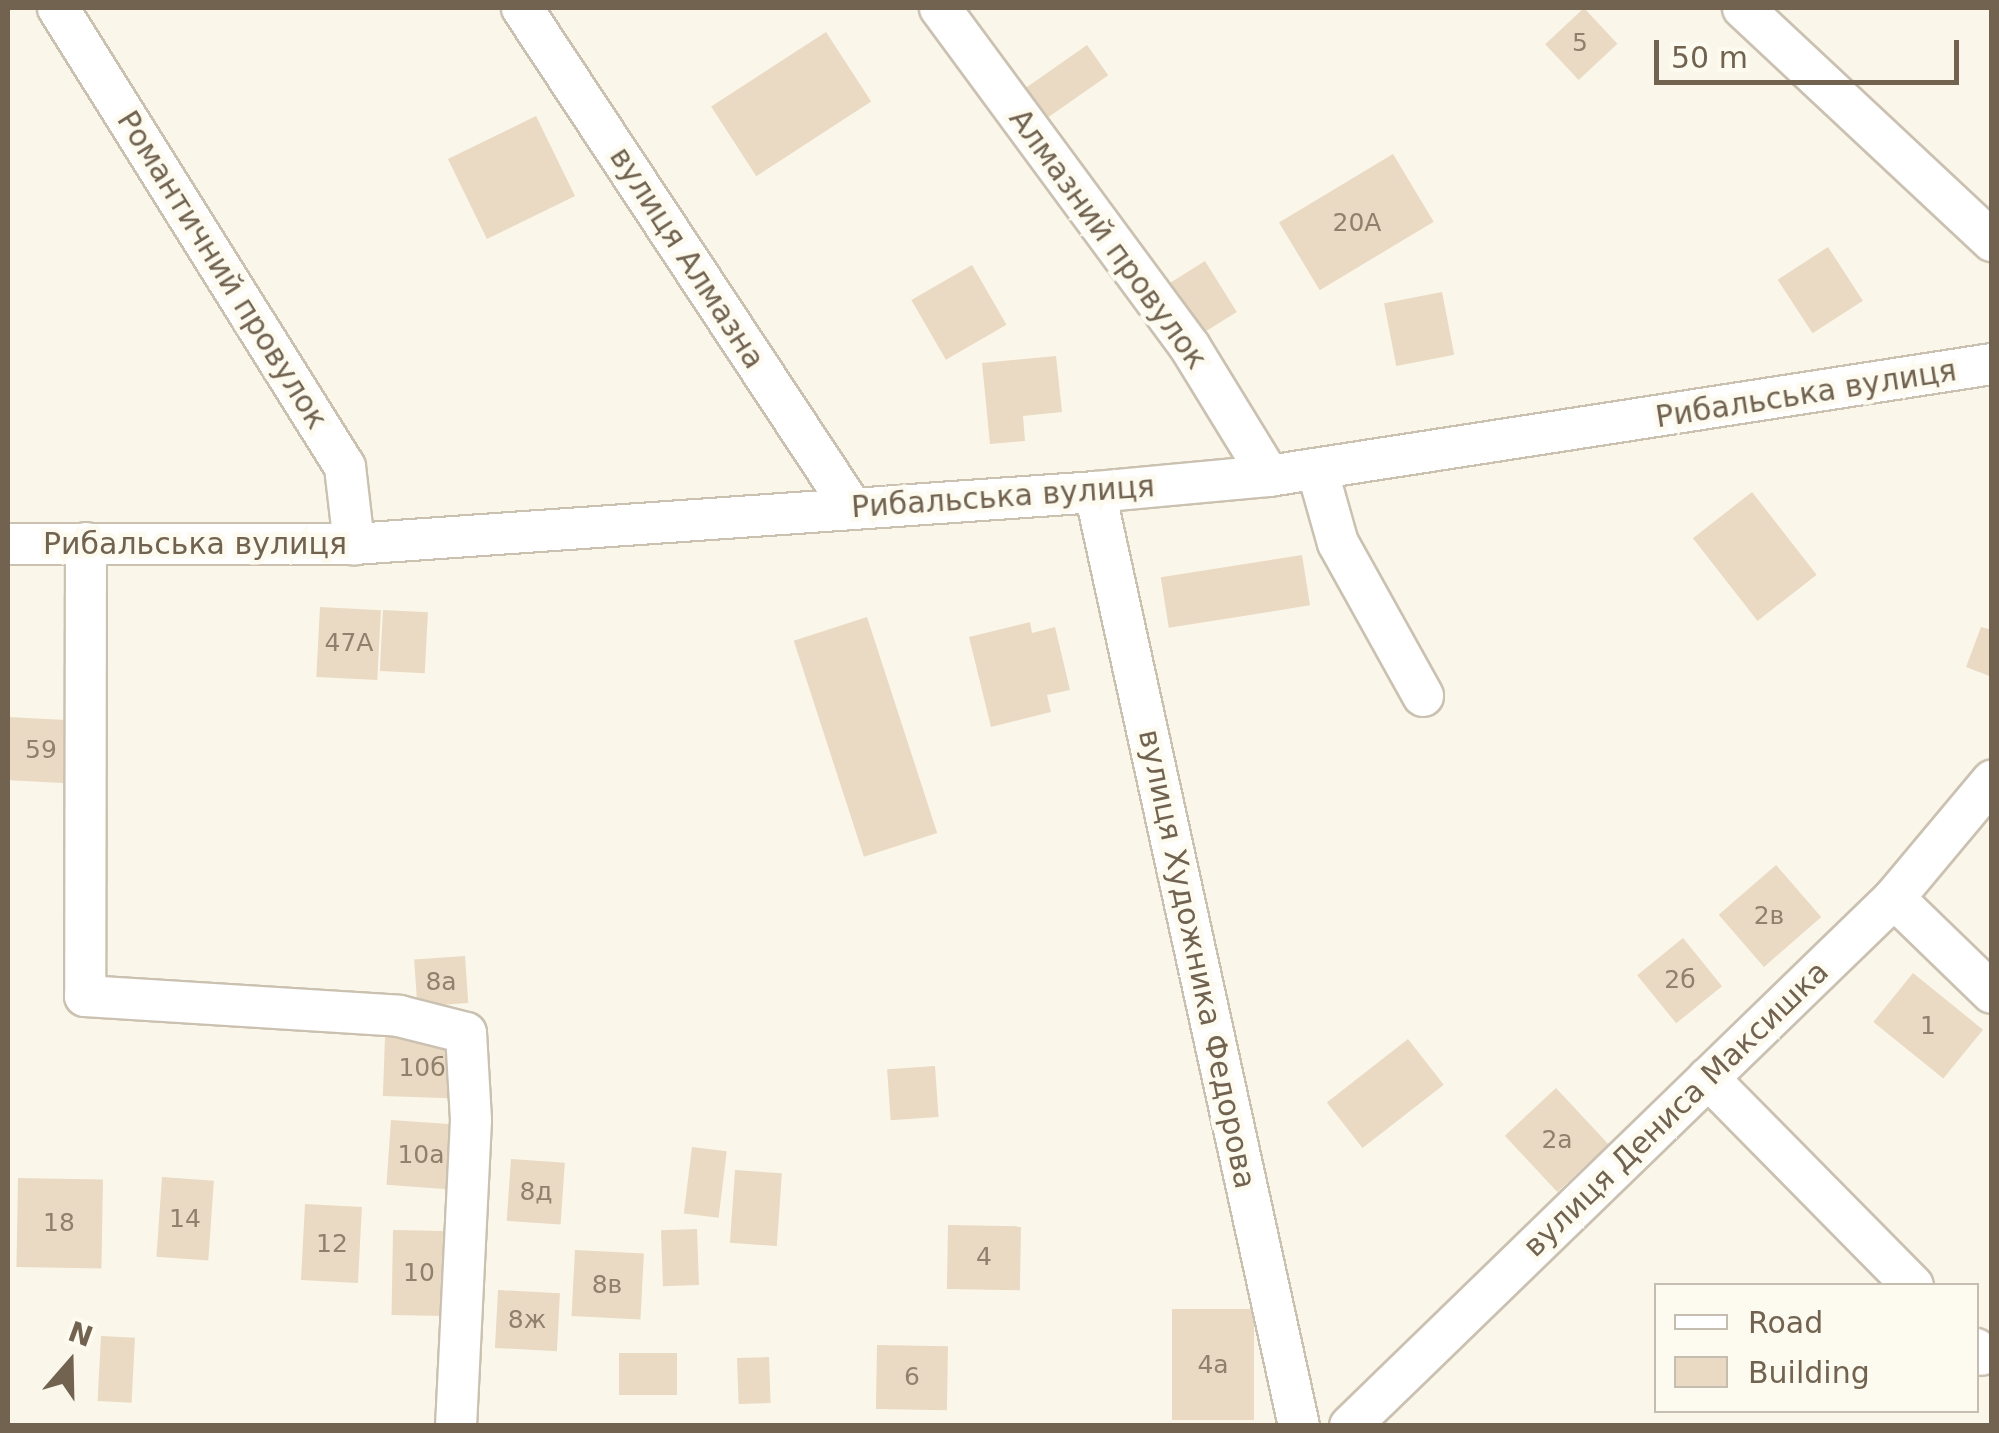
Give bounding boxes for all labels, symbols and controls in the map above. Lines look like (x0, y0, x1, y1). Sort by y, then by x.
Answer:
scale bar (1659, 20, 1964, 82)
house number: 5 (1572, 28, 1588, 58)
text: 50 m (1671, 40, 1748, 75)
street label: Алмазний провулок (1001, 102, 1215, 376)
street label: Романтичний провулок (109, 104, 335, 436)
street label: вулиця Алмазна (602, 141, 772, 375)
house number: 20A (1333, 208, 1381, 238)
street label: Рибальська вулиця (1653, 352, 1959, 436)
street label: Рибальська вулиця (850, 468, 1156, 526)
street label: Рибальська вулиця (43, 526, 347, 562)
house number: 47А (325, 628, 373, 658)
street label: вулиця Художника Федорова (1131, 726, 1263, 1192)
house number: 59 (25, 735, 57, 765)
house number: 2в (1754, 901, 1784, 931)
street label: вулиця Дениса Максишка (1516, 954, 1836, 1264)
house number: 2б (1664, 965, 1696, 995)
house number: 8а (425, 967, 457, 997)
house number: 1 (1920, 1011, 1936, 1041)
house number: 10б (398, 1053, 446, 1083)
house number: 2а (1541, 1125, 1573, 1155)
house number: 10а (397, 1140, 445, 1170)
house number: 8д (519, 1177, 553, 1207)
house number: 14 (169, 1204, 201, 1234)
house number: 18 (43, 1208, 75, 1238)
house number: 12 (316, 1229, 348, 1259)
house number: 4 (976, 1242, 992, 1272)
house number: 10 (403, 1258, 435, 1288)
house number: 8в (592, 1270, 622, 1300)
legend (1654, 1283, 1979, 1413)
house number: 8ж (508, 1305, 546, 1335)
text: Road (1748, 1305, 1823, 1340)
north arrow (20, 1313, 120, 1413)
text: N (64, 1315, 97, 1354)
house number: 4а (1197, 1350, 1229, 1380)
text: Building (1748, 1355, 1870, 1390)
house number: 6 (904, 1362, 920, 1392)

